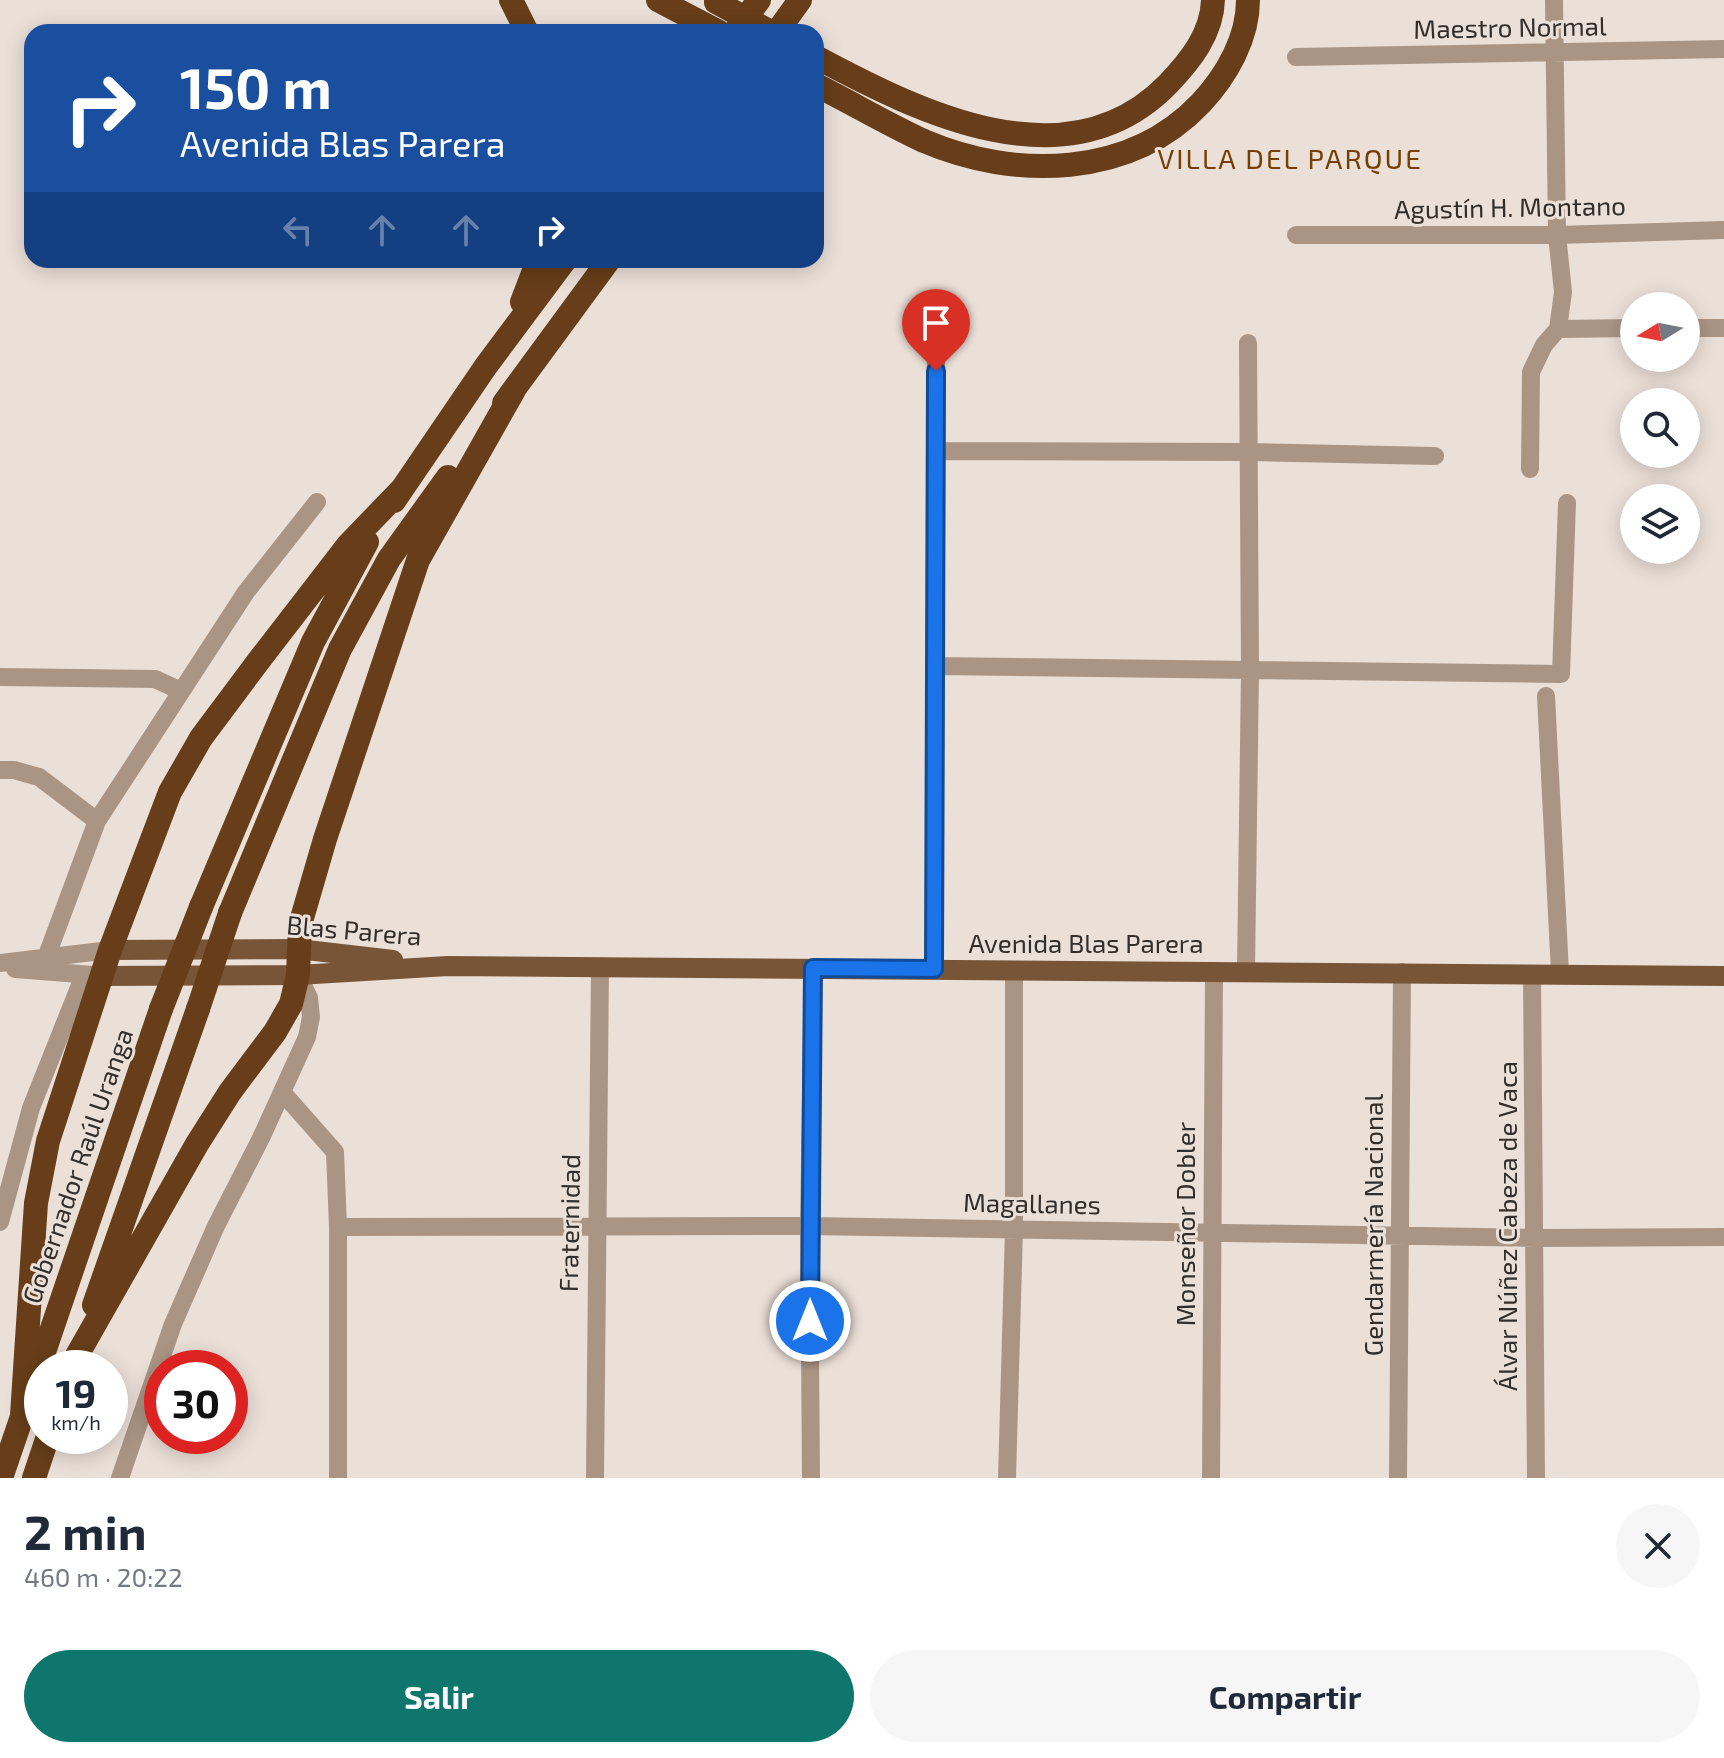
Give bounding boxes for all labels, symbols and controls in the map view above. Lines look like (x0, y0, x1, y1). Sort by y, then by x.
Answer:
street label: Maestro Normal (1413, 9, 1607, 44)
text: 150 m (180, 53, 332, 120)
icon: right (48, 56, 152, 160)
text: Avenida Blas Parera (180, 121, 506, 164)
district label: VILLA DEL PARQUE (1157, 141, 1423, 175)
street label: Agustín H. Montano (1394, 189, 1626, 224)
icon: left (276, 208, 320, 252)
icon: ahead (360, 208, 404, 252)
icon: ahead (444, 208, 488, 252)
icon: right (528, 208, 572, 252)
pin (902, 289, 970, 371)
north arrow (1620, 292, 1700, 372)
map controls (1620, 292, 1700, 564)
icon: arrive (914, 301, 958, 345)
button: search (1620, 388, 1700, 468)
button: layers (1620, 484, 1700, 564)
street label: Blas Parera (285, 908, 423, 951)
street label: Avenida Blas Parera (968, 927, 1204, 958)
street label: Gobernador Raúl Uranga (15, 1024, 138, 1307)
street label: Álvar Núñez Cabeza de Vaca (1491, 1061, 1522, 1391)
street label: Gendarmería Nacional (1357, 1094, 1388, 1356)
street label: Monseñor Dobler (1169, 1122, 1200, 1326)
street label: Fraternidad (552, 1154, 585, 1292)
street label: Magallanes (963, 1186, 1101, 1219)
position arrow (768, 1279, 852, 1363)
speed limit sign: 30 (144, 1350, 248, 1454)
text: 19 (56, 1368, 96, 1416)
text: km/h (51, 1410, 101, 1434)
text: 2 min (24, 1502, 147, 1560)
button: close (1616, 1504, 1700, 1588)
text: 460 m · 20:22 (24, 1561, 183, 1592)
button: Salir (24, 1650, 854, 1742)
button: Compartir (870, 1650, 1700, 1742)

